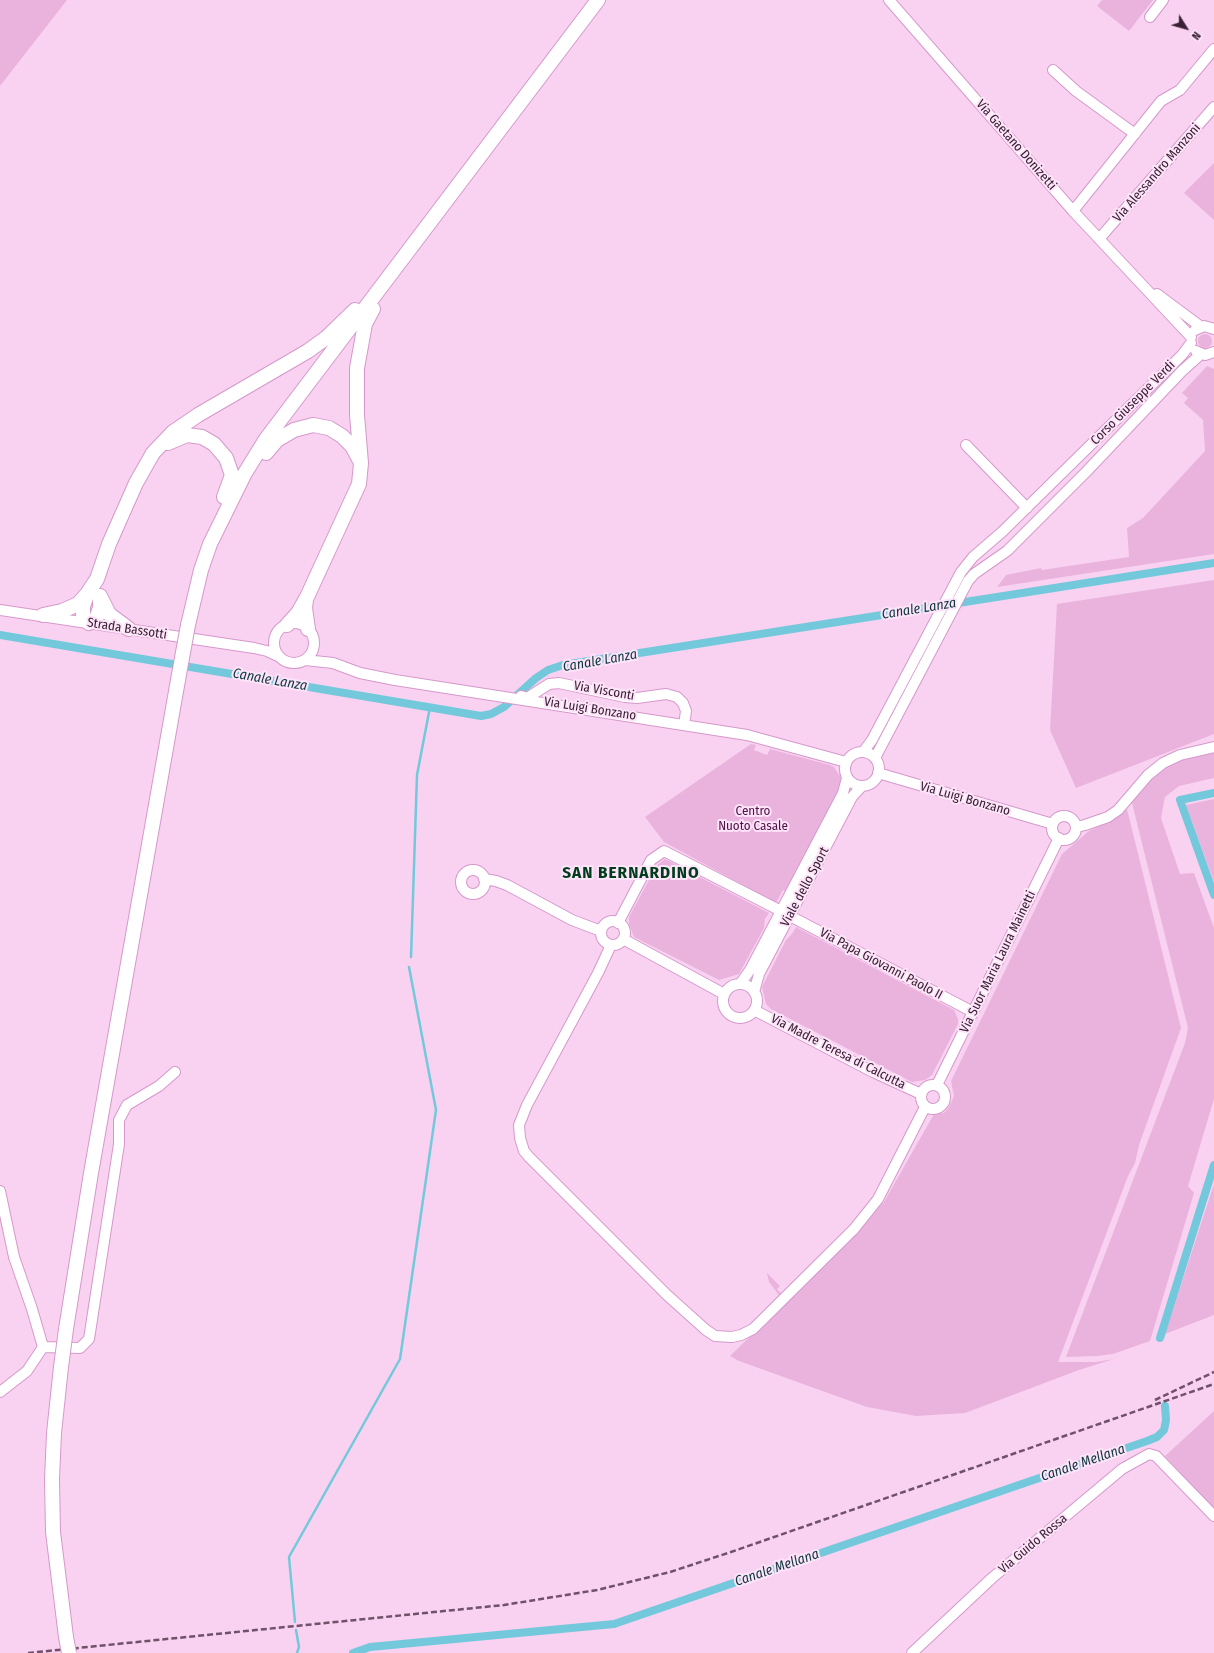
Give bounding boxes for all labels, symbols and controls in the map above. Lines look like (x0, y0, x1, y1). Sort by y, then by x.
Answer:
north arrow (1166, 8, 1206, 48)
text: N (1189, 29, 1203, 42)
street label: Via Gaetano Donizetti (973, 97, 1059, 193)
street label: Via Alessandro Manzoni (1110, 121, 1204, 225)
street label: Corso Giuseppe Verdi (1088, 358, 1178, 448)
water label: Canale Lanza (881, 595, 957, 623)
street label: Strada Bassotti (86, 615, 168, 643)
water label: Canale Lanza (562, 646, 638, 676)
water label: Canale Lanza (232, 665, 308, 695)
street label: Via Visconti (572, 678, 636, 704)
street label: Via Luigi Bonzano (543, 694, 637, 724)
street label: Via Luigi Bonzano (918, 779, 1012, 819)
park label: Centro Nuoto Casale (718, 803, 788, 834)
street label: Viale dello Sport (777, 844, 833, 930)
district label: SAN BERNARDINO (562, 863, 700, 883)
street label: Via Suor Maria Laura Mainetti (957, 888, 1039, 1036)
street label: Via Papa Giovanni Paolo II (817, 925, 945, 1003)
street label: Via Madre Teresa di Calcutta (768, 1011, 908, 1093)
water label: Canale Mellana (1039, 1441, 1127, 1485)
street label: Via Guido Rossa (996, 1511, 1070, 1577)
water label: Canale Mellana (733, 1546, 821, 1590)

